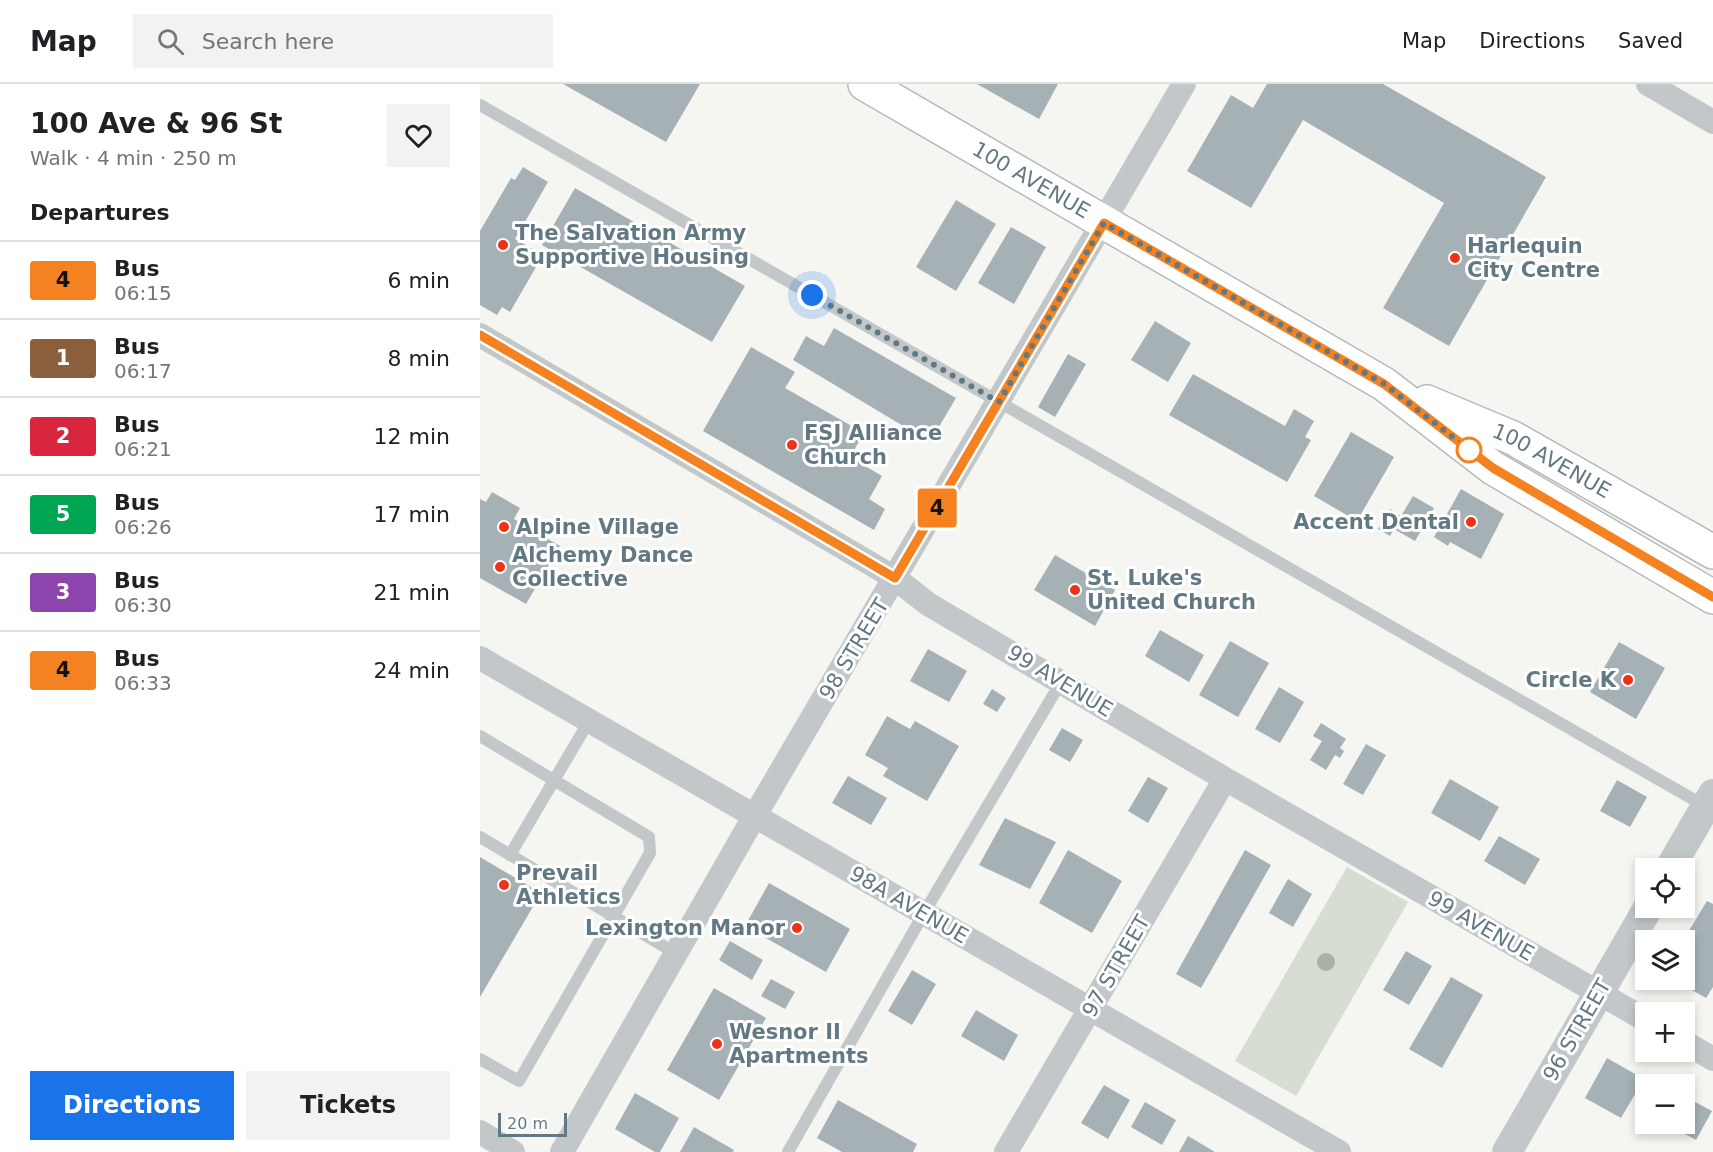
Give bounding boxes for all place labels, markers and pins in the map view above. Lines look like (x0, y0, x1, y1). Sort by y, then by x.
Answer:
place label: The Salvation Army Supportive Housing (515, 221, 749, 269)
place label: Harlequin City Centre (1467, 234, 1600, 282)
marker: The Salvation Army Supportive Housing (496, 238, 510, 252)
marker: Harlequin City Centre (1448, 251, 1462, 265)
place label: FSJ Alliance Church (804, 421, 942, 469)
unlabelled marker (1456, 437, 1482, 463)
marker: FSJ Alliance Church (785, 438, 799, 452)
place label: Accent Dental (1293, 510, 1459, 534)
place label: Alpine Village (516, 515, 679, 539)
marker: Accent Dental (1464, 515, 1478, 529)
marker: Alpine Village (497, 520, 511, 534)
place label: Alchemy Dance Collective (512, 543, 693, 591)
marker: Alchemy Dance Collective (493, 560, 507, 574)
place label: St. Luke's United Church (1087, 566, 1256, 614)
marker: St. Luke's United Church (1068, 583, 1082, 597)
place label: Circle K (1526, 668, 1617, 692)
marker: Circle K (1621, 673, 1635, 687)
place label: Prevail Athletics (516, 861, 621, 909)
marker: Prevail Athletics (497, 878, 511, 892)
place label: Lexington Manor (585, 916, 786, 940)
marker: Lexington Manor (790, 921, 804, 935)
place label: Wesnor II Apartments (729, 1020, 868, 1068)
marker: Wesnor II Apartments (710, 1037, 724, 1051)

